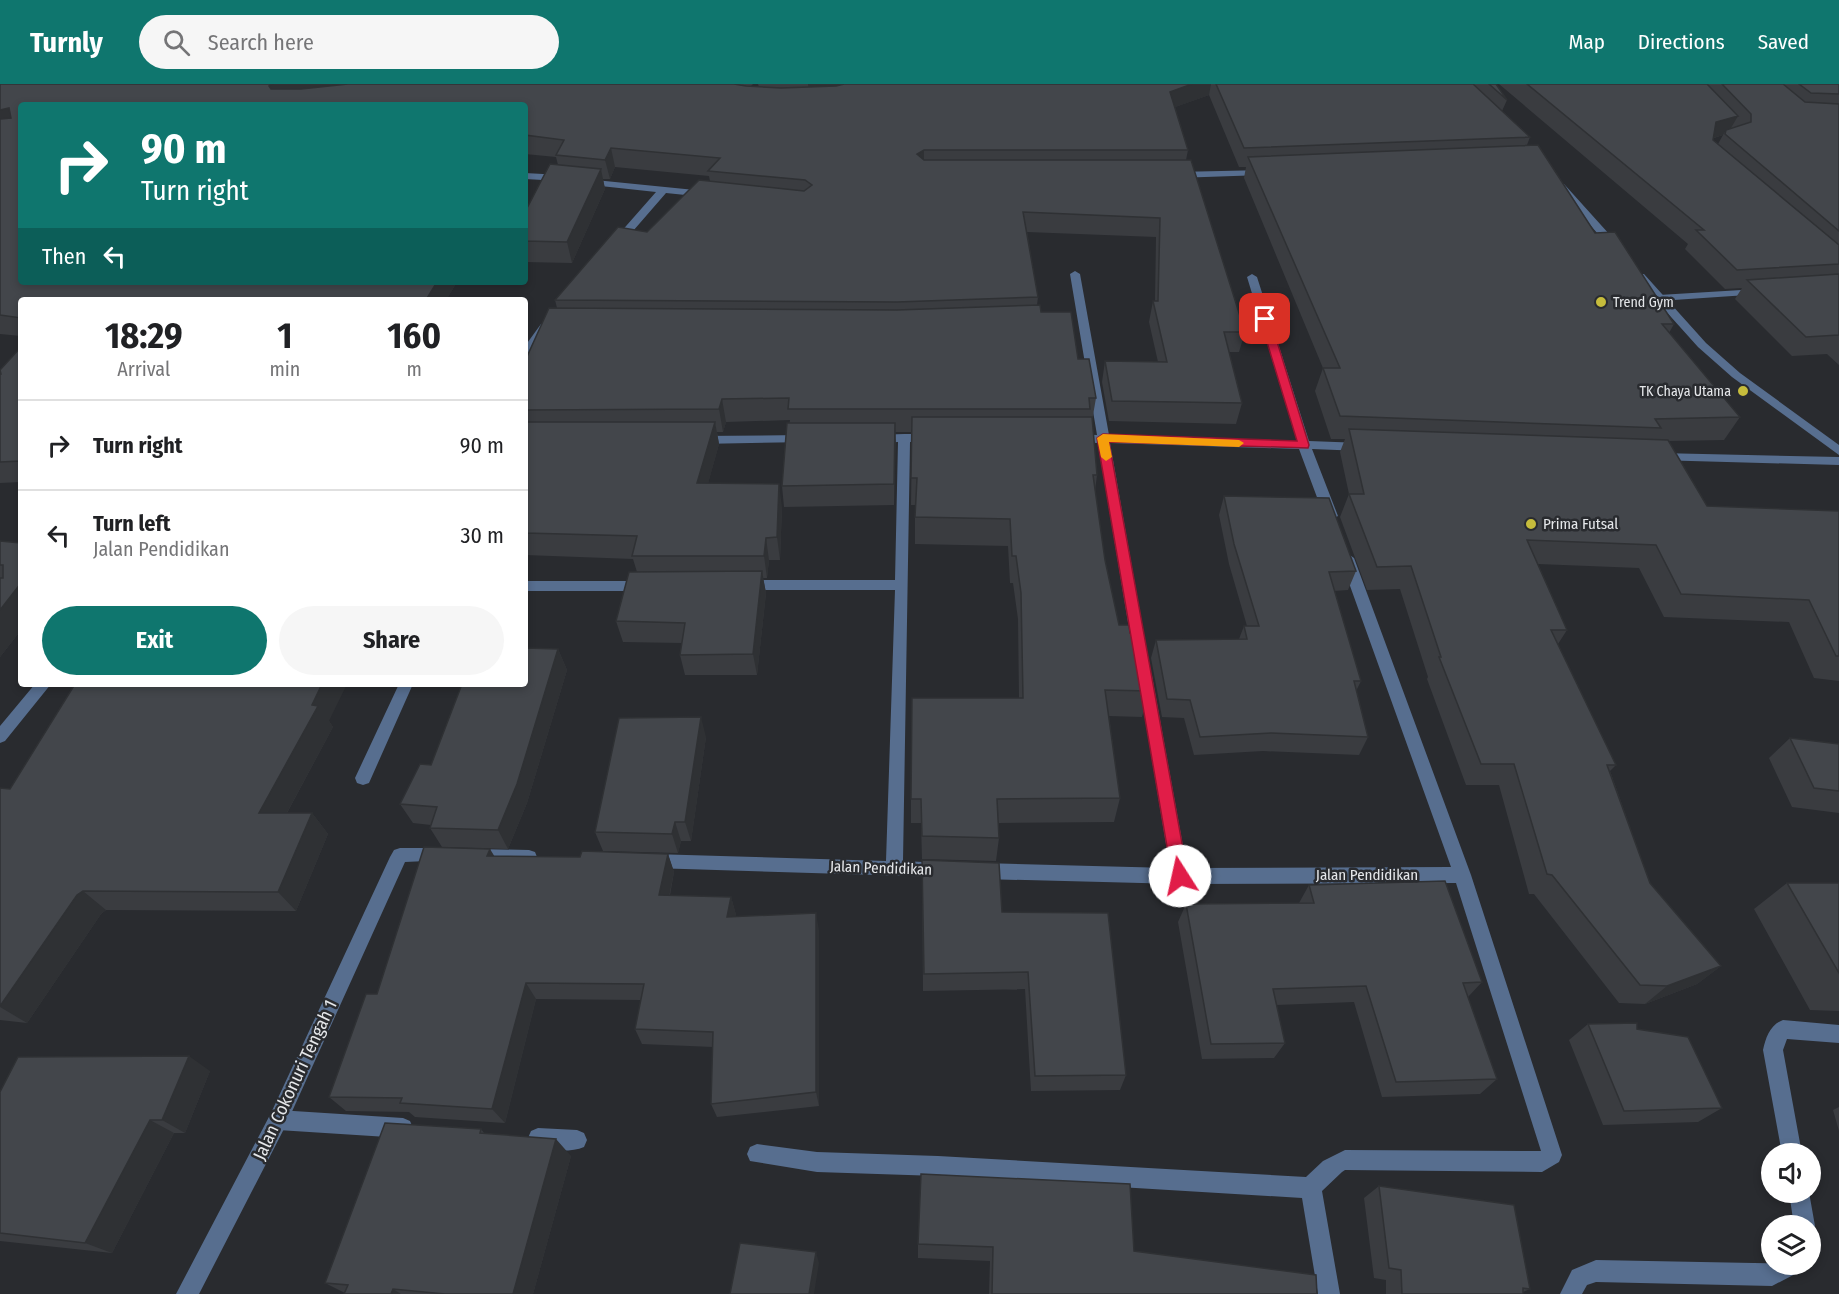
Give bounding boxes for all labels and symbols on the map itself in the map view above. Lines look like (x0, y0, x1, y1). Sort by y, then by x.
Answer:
pin (1239, 293, 1290, 344)
place label: Trend Gym (1613, 294, 1674, 311)
marker: Trend Gym (1594, 295, 1608, 309)
place label: TK Chaya Utama (1639, 383, 1731, 400)
marker: TK Chaya Utama (1736, 384, 1750, 398)
place label: Prima Futsal (1543, 515, 1618, 533)
marker: Prima Futsal (1524, 517, 1538, 531)
position arrow (1148, 844, 1212, 908)
street label: Jalan Pendidikan (830, 857, 932, 879)
street label: Jalan Pendidikan (1316, 866, 1418, 884)
street label: Jalan Cokonuri Tengah 1 (248, 996, 342, 1164)

